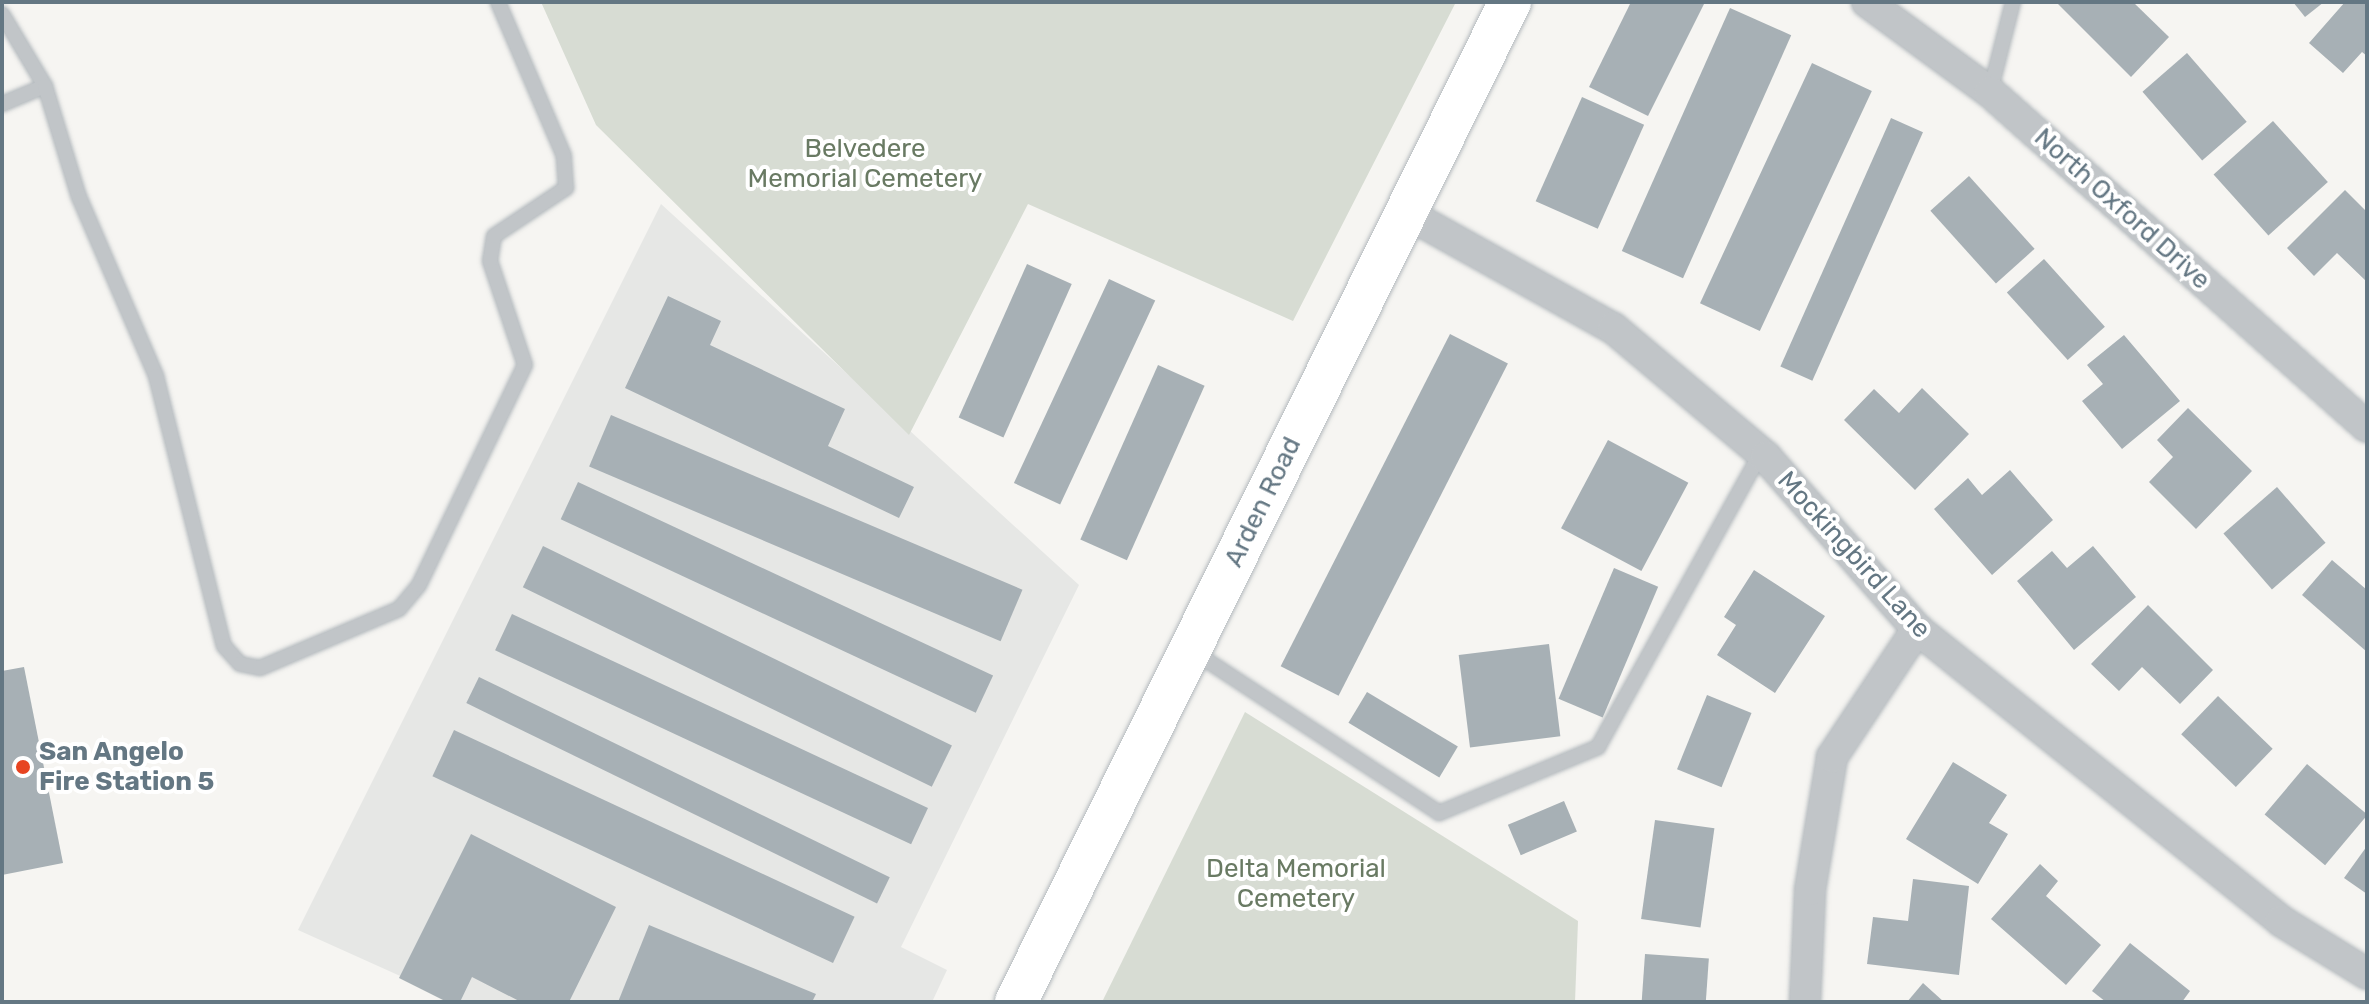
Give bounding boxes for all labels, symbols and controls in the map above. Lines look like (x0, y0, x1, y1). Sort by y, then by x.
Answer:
street label: North Oxford Drive (2028, 122, 2216, 296)
park label: Belvedere Memorial Cemetery (748, 133, 982, 194)
street label: Arden Road (1218, 432, 1308, 572)
street label: Mockingbird Lane (1771, 465, 1937, 645)
place label: San Angelo Fire Station 5 (39, 736, 214, 798)
marker: San Angelo Fire Station 5 (14, 758, 32, 776)
park label: Delta Memorial Cemetery (1206, 853, 1386, 914)

